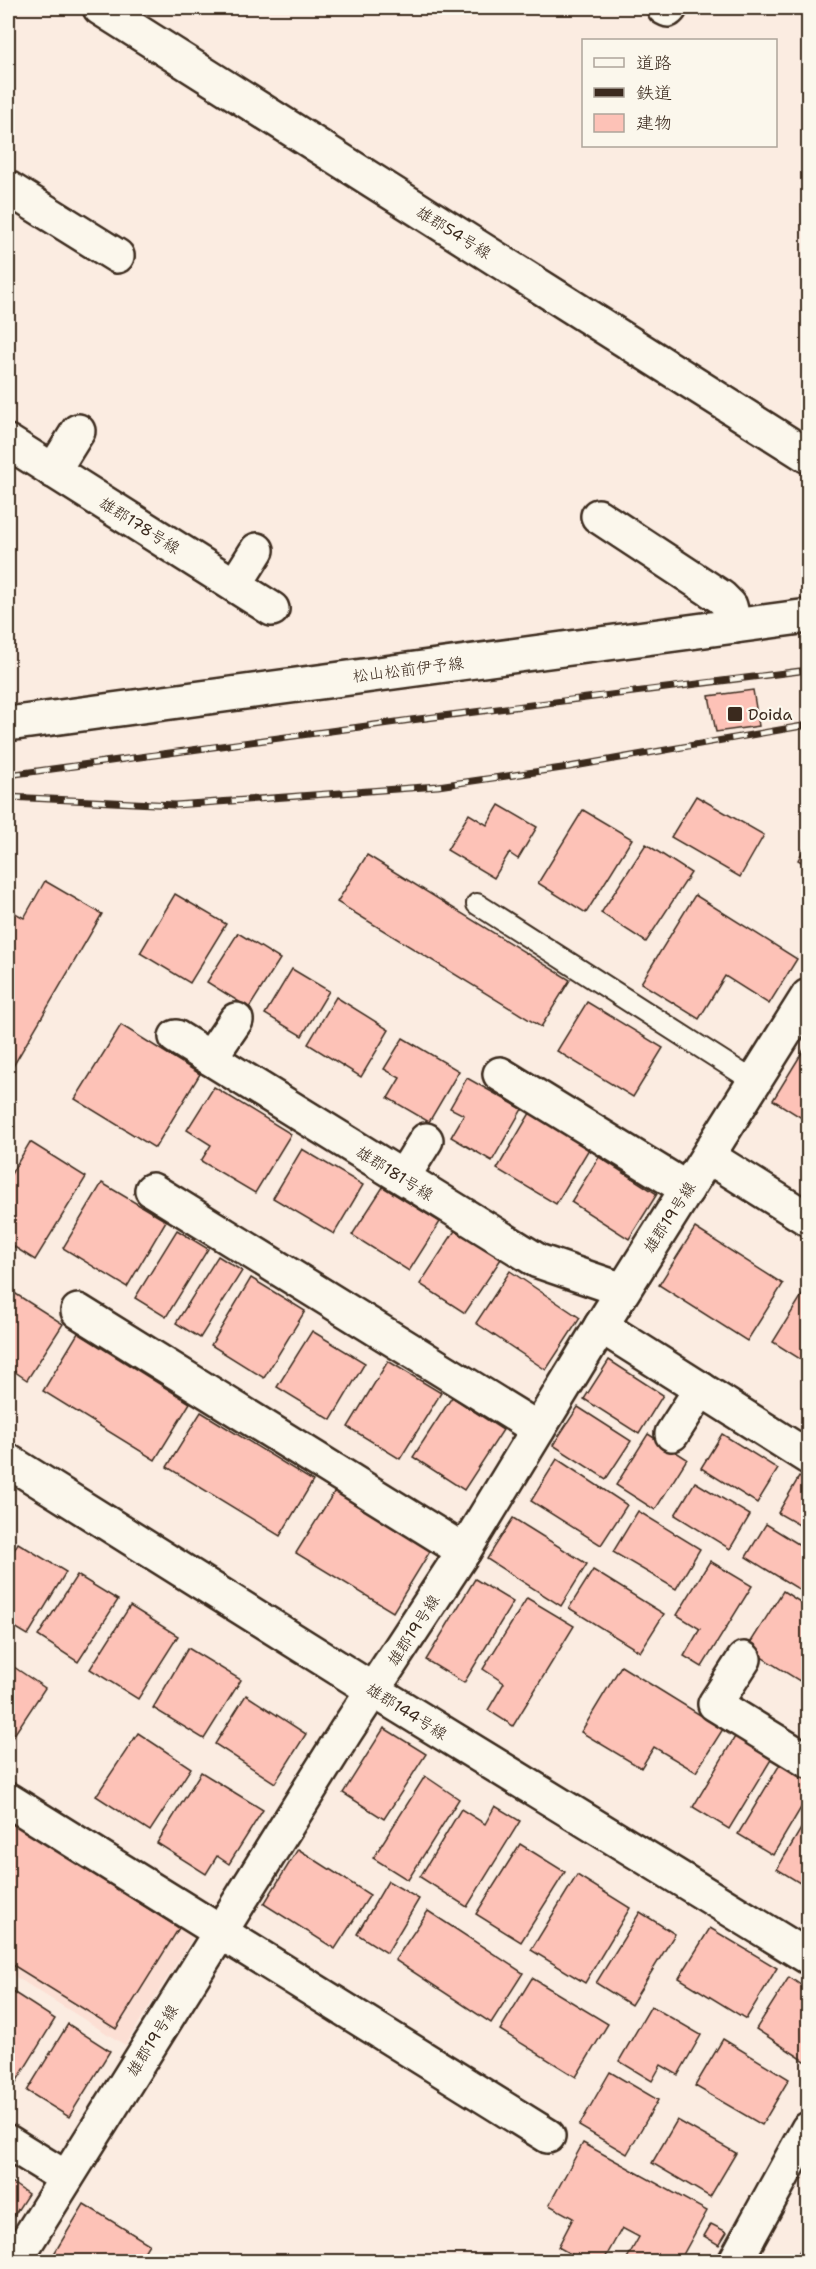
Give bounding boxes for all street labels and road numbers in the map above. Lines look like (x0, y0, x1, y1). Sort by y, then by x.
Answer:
street label: 雄郡54号線 (412, 201, 495, 264)
street label: 雄郡178号線 (95, 492, 184, 559)
street label: 松山松前伊予線 (351, 652, 465, 687)
street label: 雄郡181号線 (352, 1141, 437, 1206)
street label: 雄郡19号線 (638, 1177, 700, 1257)
street label: 雄郡19号線 (382, 1590, 444, 1670)
street label: 雄郡144号線 (362, 1678, 451, 1745)
street label: 雄郡19号線 (122, 2000, 183, 2080)

